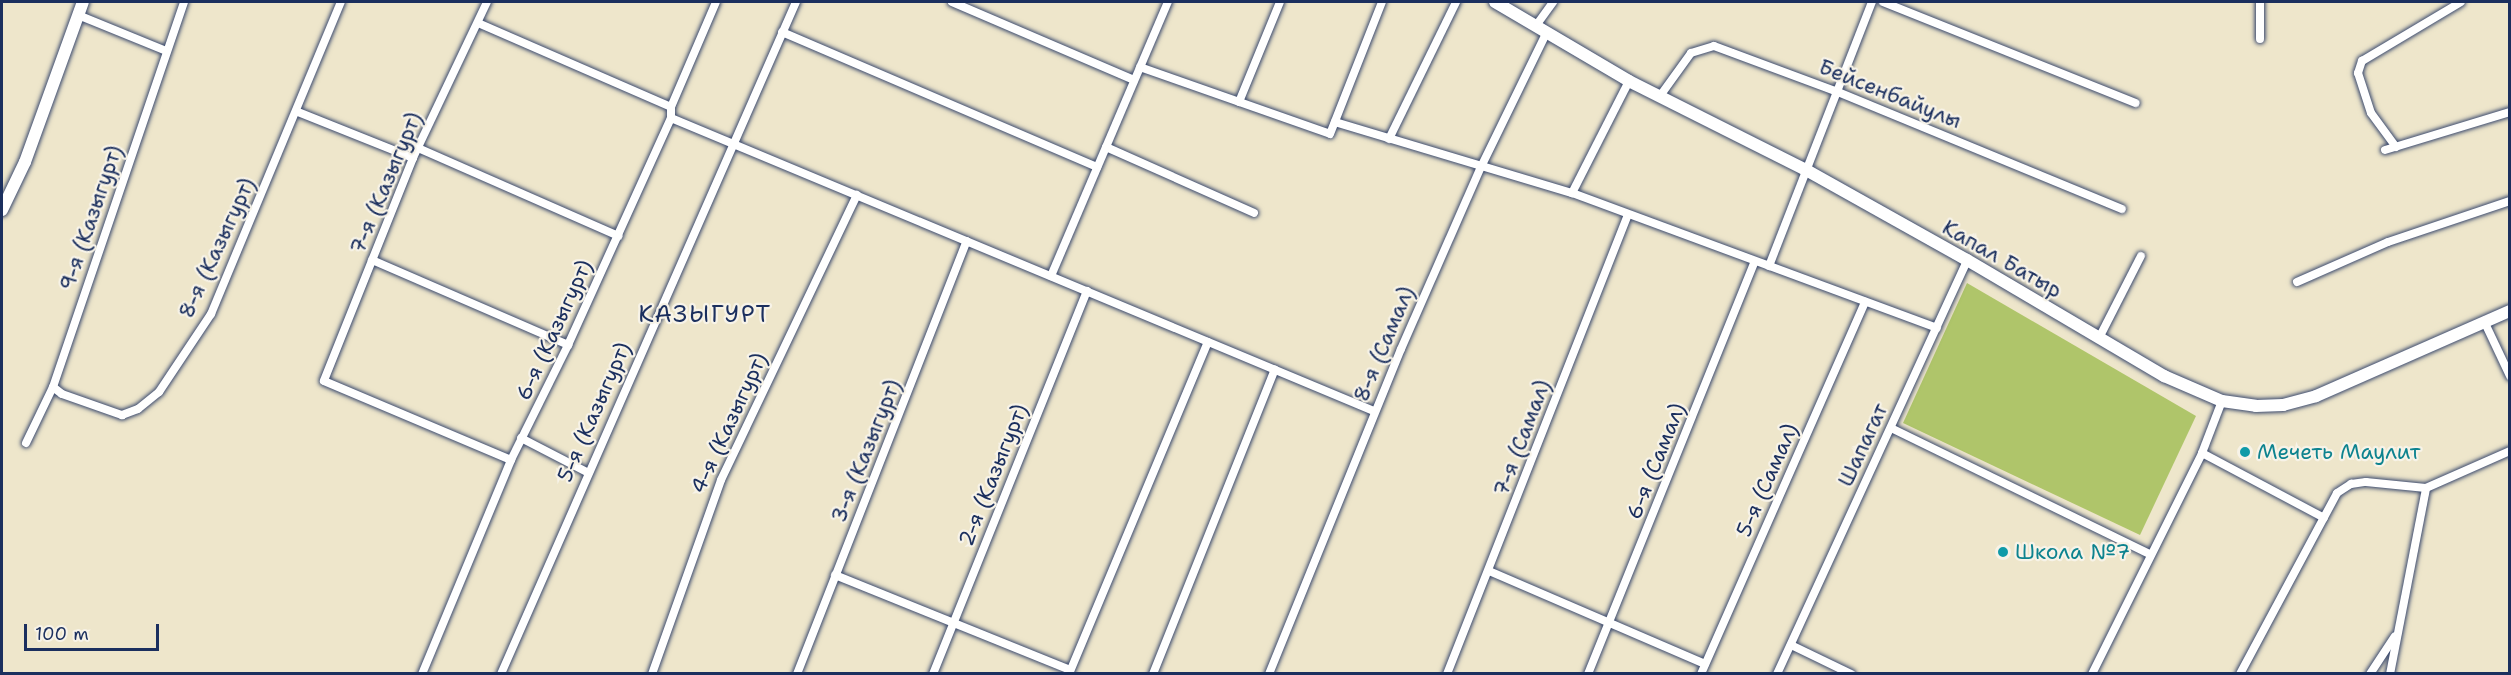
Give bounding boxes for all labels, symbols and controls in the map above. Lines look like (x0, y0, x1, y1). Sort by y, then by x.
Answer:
street label: Бейсенбайулы (1815, 54, 1965, 134)
street label: 7-я (Казыгурт) (345, 108, 427, 258)
street label: 9-я (Казыгурт) (54, 142, 128, 294)
street label: 8-я (Казыгурт) (173, 174, 261, 322)
street label: Капал Батыр (1938, 215, 2066, 303)
street label: 6-я (Казыгурт) (510, 256, 598, 404)
street label: 8-я (Самал) (1348, 283, 1420, 405)
district label: КАЗЫГУРТ (638, 301, 772, 329)
street label: 5-я (Казыгурт) (552, 338, 636, 486)
street label: 4-я (Казыгурт) (685, 349, 773, 497)
street label: 3-я (Казыгурт) (826, 376, 906, 526)
street label: 7-я (Самал) (1488, 376, 1556, 500)
street label: 6-я (Самал) (1621, 399, 1691, 523)
street label: Шапагат (1833, 399, 1893, 491)
street label: 2-я (Казыгурт) (953, 400, 1033, 550)
street label: 5-я (Самал) (1731, 419, 1803, 541)
place label: Мечеть Маулит (2257, 439, 2420, 465)
marker: Мечеть Маулит (2238, 445, 2252, 459)
place label: Школа №7 (2015, 539, 2130, 565)
marker: Школа №7 (1996, 545, 2010, 559)
scale bar (27, 612, 162, 650)
text: 100 m (35, 622, 89, 646)

